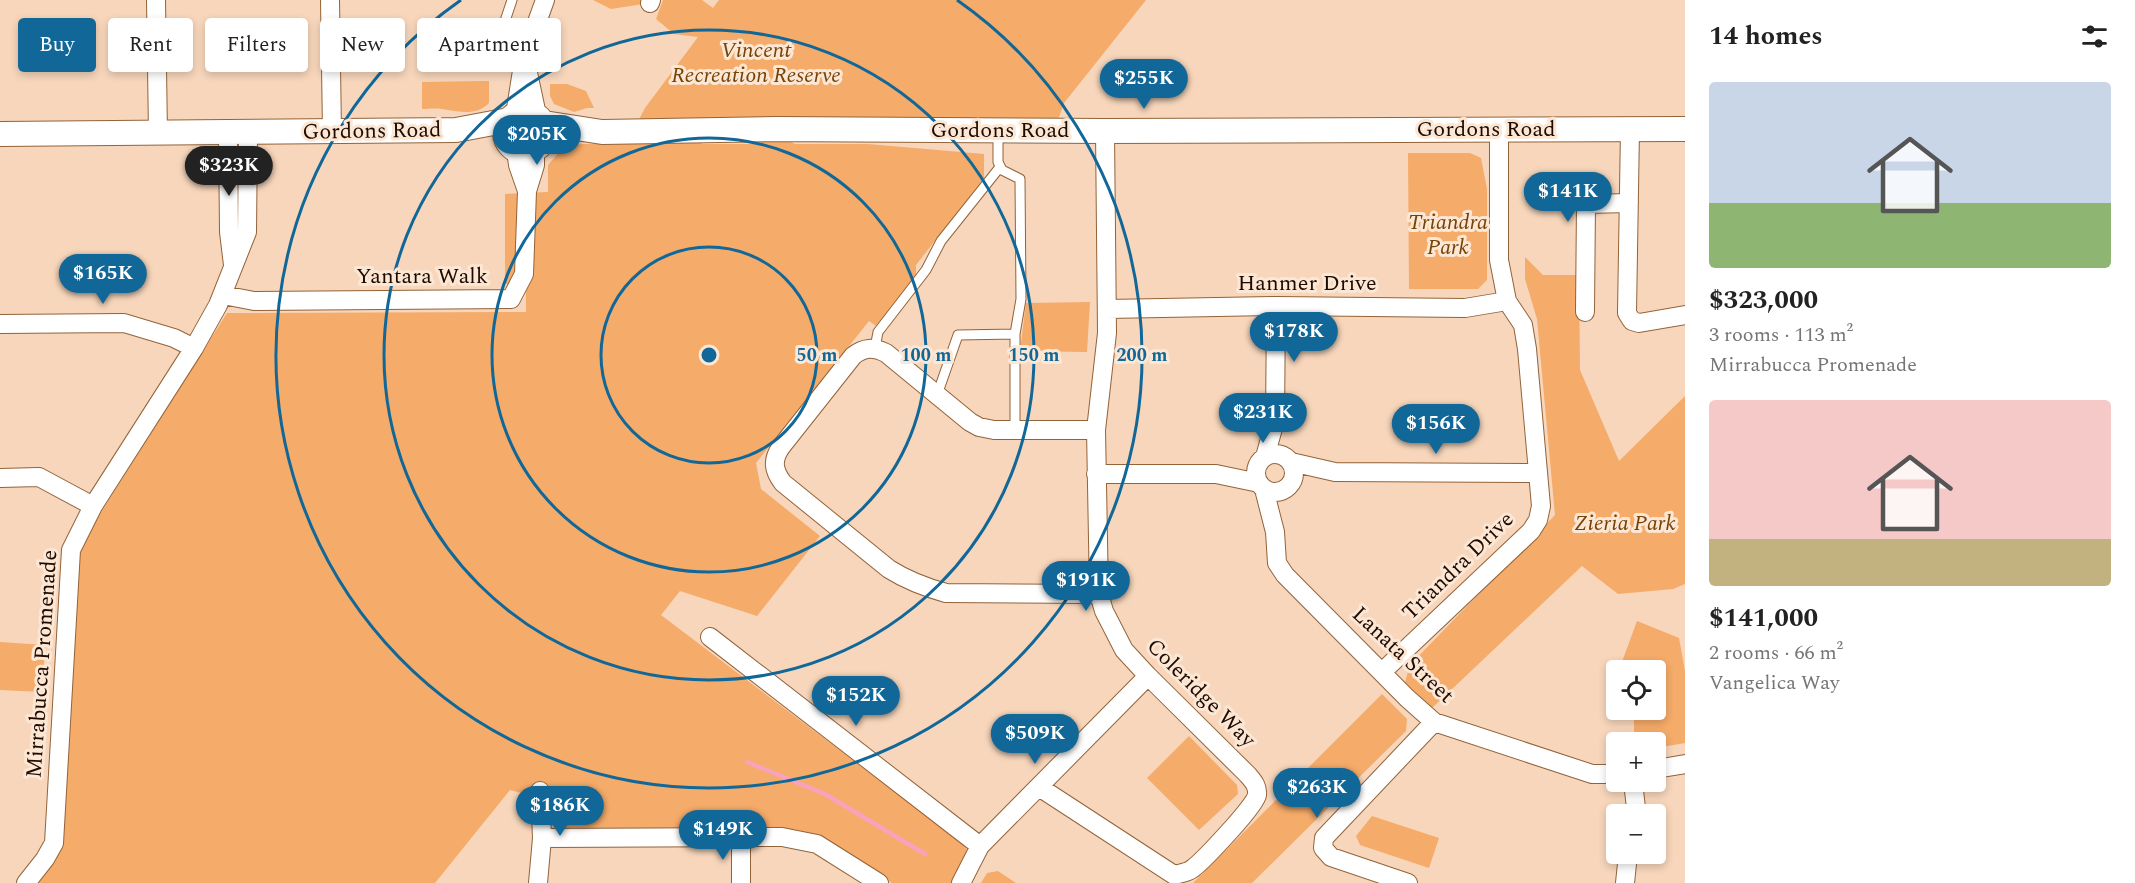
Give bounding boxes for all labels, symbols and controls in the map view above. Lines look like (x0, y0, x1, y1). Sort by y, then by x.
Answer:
text: 14 homes (1709, 16, 1823, 56)
chip: Buy (18, 18, 96, 72)
chip: Rent (108, 18, 193, 72)
chip: Filters (205, 18, 308, 72)
chip: New (320, 18, 405, 72)
chip: Apartment (417, 18, 561, 72)
icon: filters (2078, 20, 2111, 53)
park label: Vincent Recreation Reserve (671, 34, 841, 92)
pin: $255K (1102, 59, 1186, 110)
text: $255K (1114, 63, 1174, 93)
street label: Gordons Road (302, 113, 442, 149)
street label: Gordons Road (1416, 113, 1556, 146)
street label: Gordons Road (930, 114, 1070, 147)
pin: $205K (495, 115, 579, 166)
text: $205K (507, 119, 567, 149)
icon: home (1856, 121, 1964, 229)
pin: $323K (187, 146, 271, 197)
text: $323K (199, 150, 259, 180)
pin: $141K (1526, 172, 1610, 223)
text: $141K (1538, 176, 1598, 206)
park label: Triandra Park (1408, 206, 1488, 264)
pin: $165K (61, 254, 145, 305)
text: $165K (73, 258, 133, 288)
street label: Yantara Walk (356, 260, 488, 293)
street label: Hanmer Drive (1237, 267, 1377, 300)
text: $323,000 (1709, 280, 1818, 320)
pin: $178K (1252, 312, 1336, 363)
text: $178K (1264, 316, 1324, 346)
text: 3 rooms · 113 m² (1709, 320, 1853, 350)
text: 50 m (797, 342, 837, 369)
text: 100 m (900, 342, 952, 369)
text: 150 m (1008, 342, 1060, 369)
text: 200 m (1116, 342, 1168, 369)
centre of rings (699, 345, 719, 365)
text: Mirrabucca Promenade (1709, 350, 1917, 380)
pin: $231K (1221, 393, 1305, 444)
text: $231K (1233, 397, 1293, 427)
pin: $156K (1394, 404, 1478, 455)
text: $156K (1406, 408, 1466, 438)
icon: home (1856, 439, 1964, 547)
street label: Triandra Drive (1394, 504, 1522, 628)
park label: Zieria Park (1574, 507, 1676, 540)
street label: Mirrabucca Promenade (18, 549, 66, 779)
pin: $191K (1044, 561, 1128, 612)
text: $191K (1056, 565, 1116, 595)
text: $141,000 (1709, 598, 1818, 638)
street label: Lanata Street (1344, 599, 1462, 712)
street label: Coleridge Way (1139, 631, 1264, 756)
text: 2 rooms · 66 m² (1709, 638, 1843, 668)
map controls (1606, 660, 1666, 864)
button: locate (1606, 660, 1666, 720)
text: Vangelica Way (1709, 668, 1840, 698)
pin: $152K (814, 676, 898, 727)
text: $152K (826, 680, 886, 710)
pin: $509K (993, 714, 1077, 765)
text: $509K (1005, 718, 1065, 748)
button: + (1606, 732, 1666, 792)
pin: $263K (1275, 768, 1359, 819)
text: $263K (1287, 772, 1347, 802)
pin: $186K (518, 786, 602, 837)
text: $186K (530, 790, 590, 820)
button: − (1606, 804, 1666, 864)
pin: $149K (681, 810, 765, 861)
text: $149K (693, 814, 753, 844)

